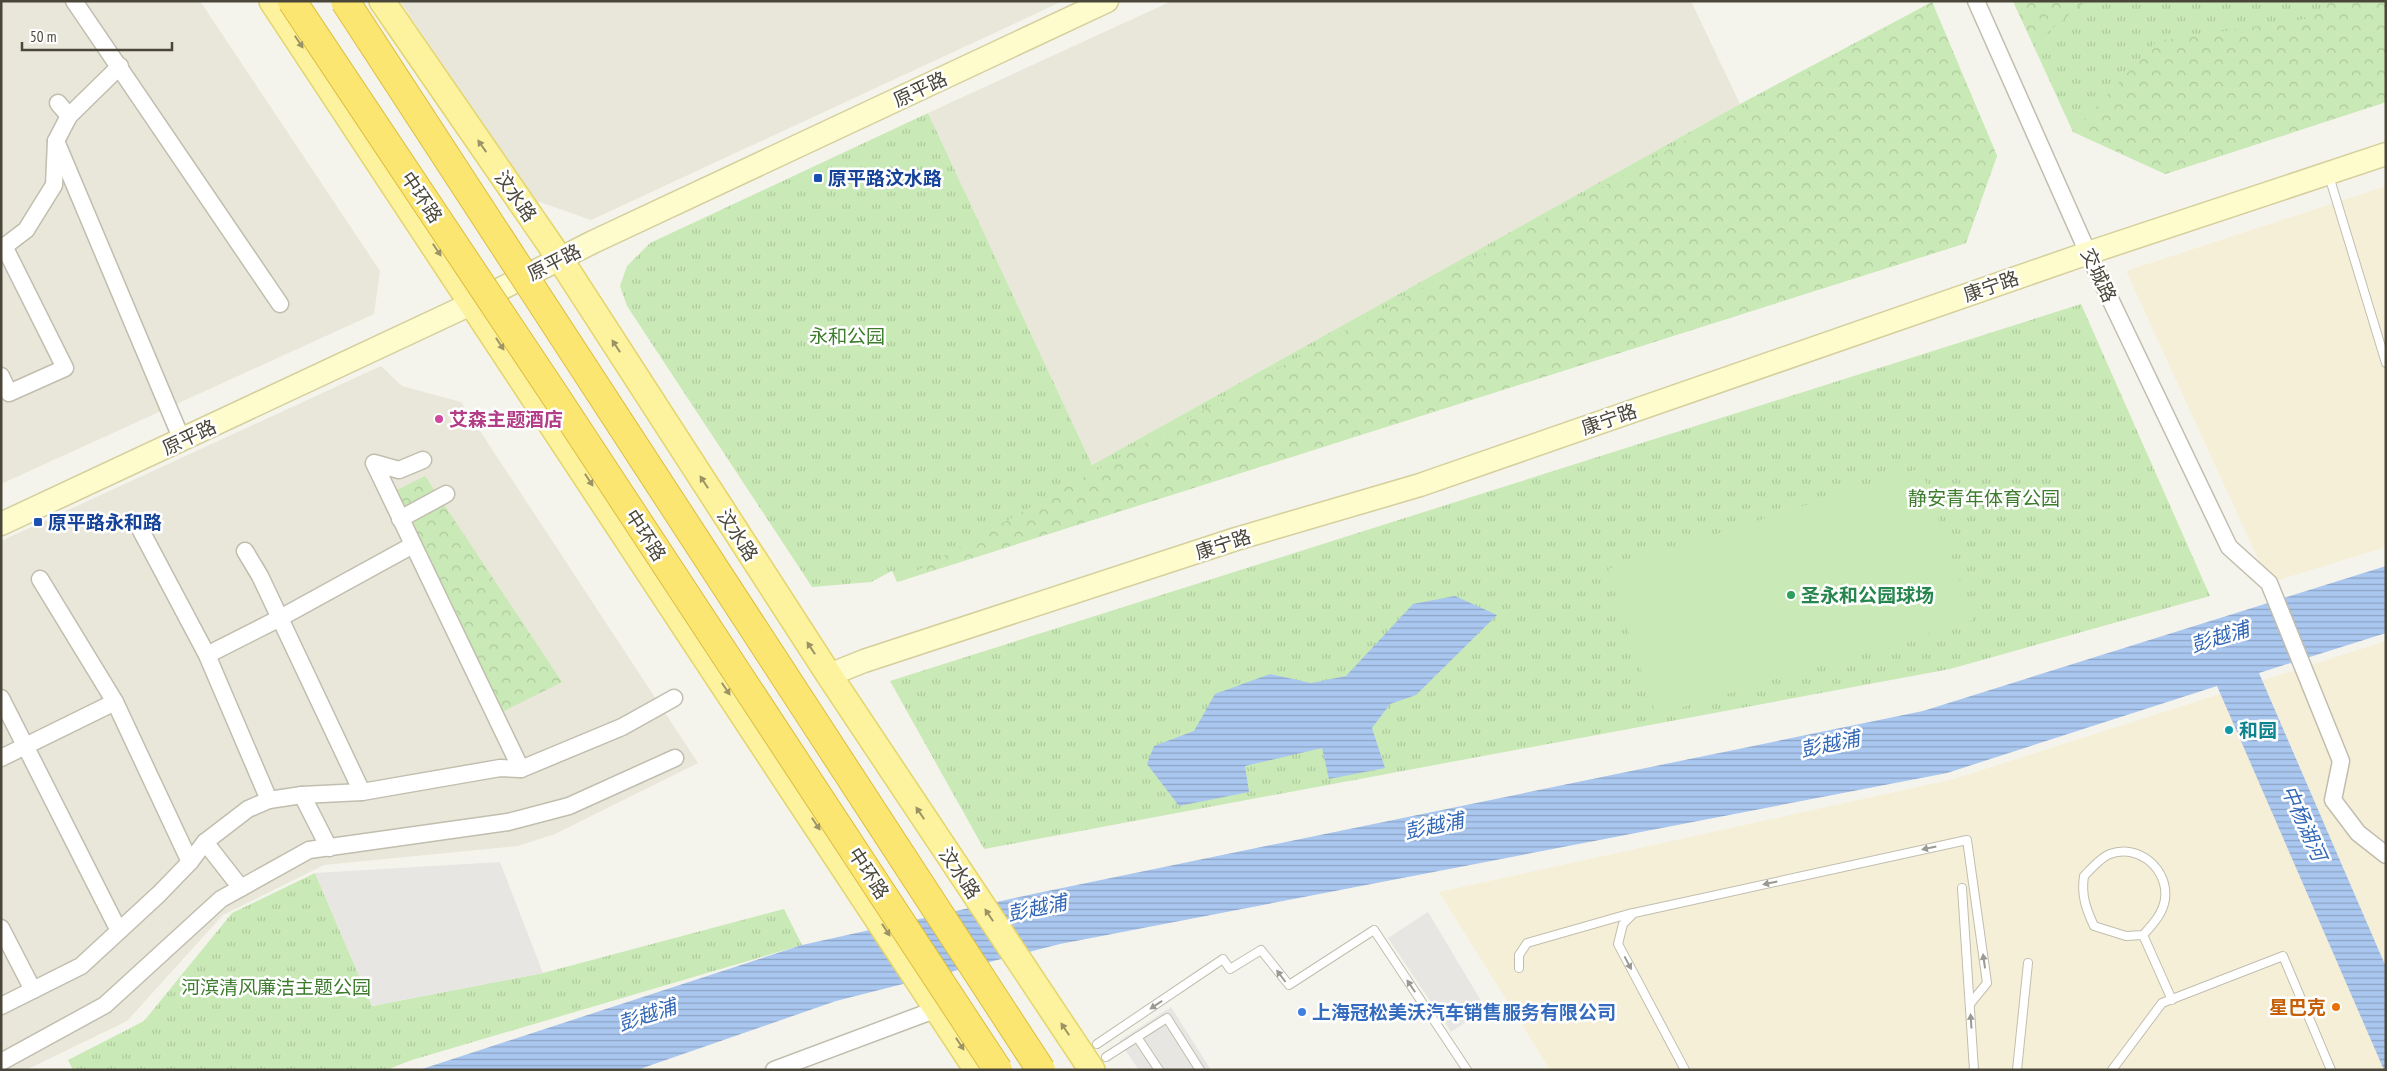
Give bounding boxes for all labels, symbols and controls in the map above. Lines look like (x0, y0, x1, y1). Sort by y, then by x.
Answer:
scale bar (22, 20, 172, 52)
text: 50 m (30, 27, 56, 46)
one-way arrow (294, 35, 304, 49)
street label: 原平路 (889, 66, 951, 112)
one-way arrow (477, 140, 487, 153)
street label: 汶水路 (490, 166, 542, 226)
place label: 原平路汶水路 (828, 166, 942, 190)
street label: 中环路 (396, 167, 448, 227)
marker: 原平路汶水路 (812, 172, 824, 184)
street label: 原平路 (523, 238, 585, 286)
one-way arrow (433, 243, 442, 257)
street label: 交城路 (2076, 244, 2122, 306)
street label: 康宁路 (1960, 265, 2022, 307)
park label: 永和公园 (809, 324, 885, 348)
one-way arrow (495, 337, 504, 351)
one-way arrow (611, 339, 621, 352)
street label: 康宁路 (1578, 398, 1640, 440)
place label: 艾森主题酒店 (449, 407, 563, 431)
marker: 艾森主题酒店 (433, 413, 445, 425)
street label: 原平路 (158, 414, 220, 460)
one-way arrow (584, 473, 594, 486)
one-way arrow (699, 476, 709, 489)
park label: 静安青年体育公园 (1908, 486, 2060, 510)
street label: 中环路 (620, 505, 672, 565)
street label: 汶水路 (712, 505, 764, 565)
place label: 原平路永和路 (48, 510, 162, 534)
marker: 原平路永和路 (32, 516, 44, 528)
street label: 康宁路 (1192, 524, 1254, 564)
place label: 圣永和公园球场 (1801, 583, 1934, 607)
marker: 圣永和公园球场 (1785, 589, 1797, 601)
water label: 彭越浦 (2188, 615, 2255, 658)
one-way arrow (807, 642, 816, 655)
one-way arrow (721, 682, 731, 695)
place label: 和园 (2239, 718, 2277, 742)
water label: 彭越浦 (1798, 724, 1865, 763)
marker: 和园 (2223, 724, 2235, 736)
water label: 中杨湖河 (2276, 781, 2334, 868)
one-way arrow (915, 806, 925, 820)
water label: 彭越浦 (1402, 806, 1469, 845)
one-way arrow (811, 817, 821, 831)
street label: 中环路 (843, 843, 895, 903)
street label: 汶水路 (934, 843, 986, 903)
one-way arrow (1921, 844, 1936, 852)
one-way arrow (1763, 879, 1778, 887)
water label: 彭越浦 (1005, 888, 1072, 927)
one-way arrow (984, 909, 993, 922)
one-way arrow (881, 924, 891, 937)
one-way arrow (1980, 953, 1988, 969)
one-way arrow (1624, 956, 1632, 970)
one-way arrow (1276, 970, 1287, 983)
park label: 河滨清风廉洁主题公园 (181, 975, 371, 999)
one-way arrow (1406, 979, 1416, 992)
water label: 彭越浦 (614, 992, 682, 1037)
place label: 星巴克 (2269, 995, 2326, 1019)
one-way arrow (1149, 1000, 1163, 1010)
place label: 上海冠松美沃汽车销售服务有限公司 (1312, 1000, 1616, 1024)
marker: 星巴克 (2330, 1001, 2342, 1013)
marker: 上海冠松美沃汽车销售服务有限公司 (1296, 1006, 1308, 1018)
one-way arrow (1967, 1013, 1975, 1029)
one-way arrow (1060, 1022, 1069, 1036)
one-way arrow (955, 1037, 965, 1051)

